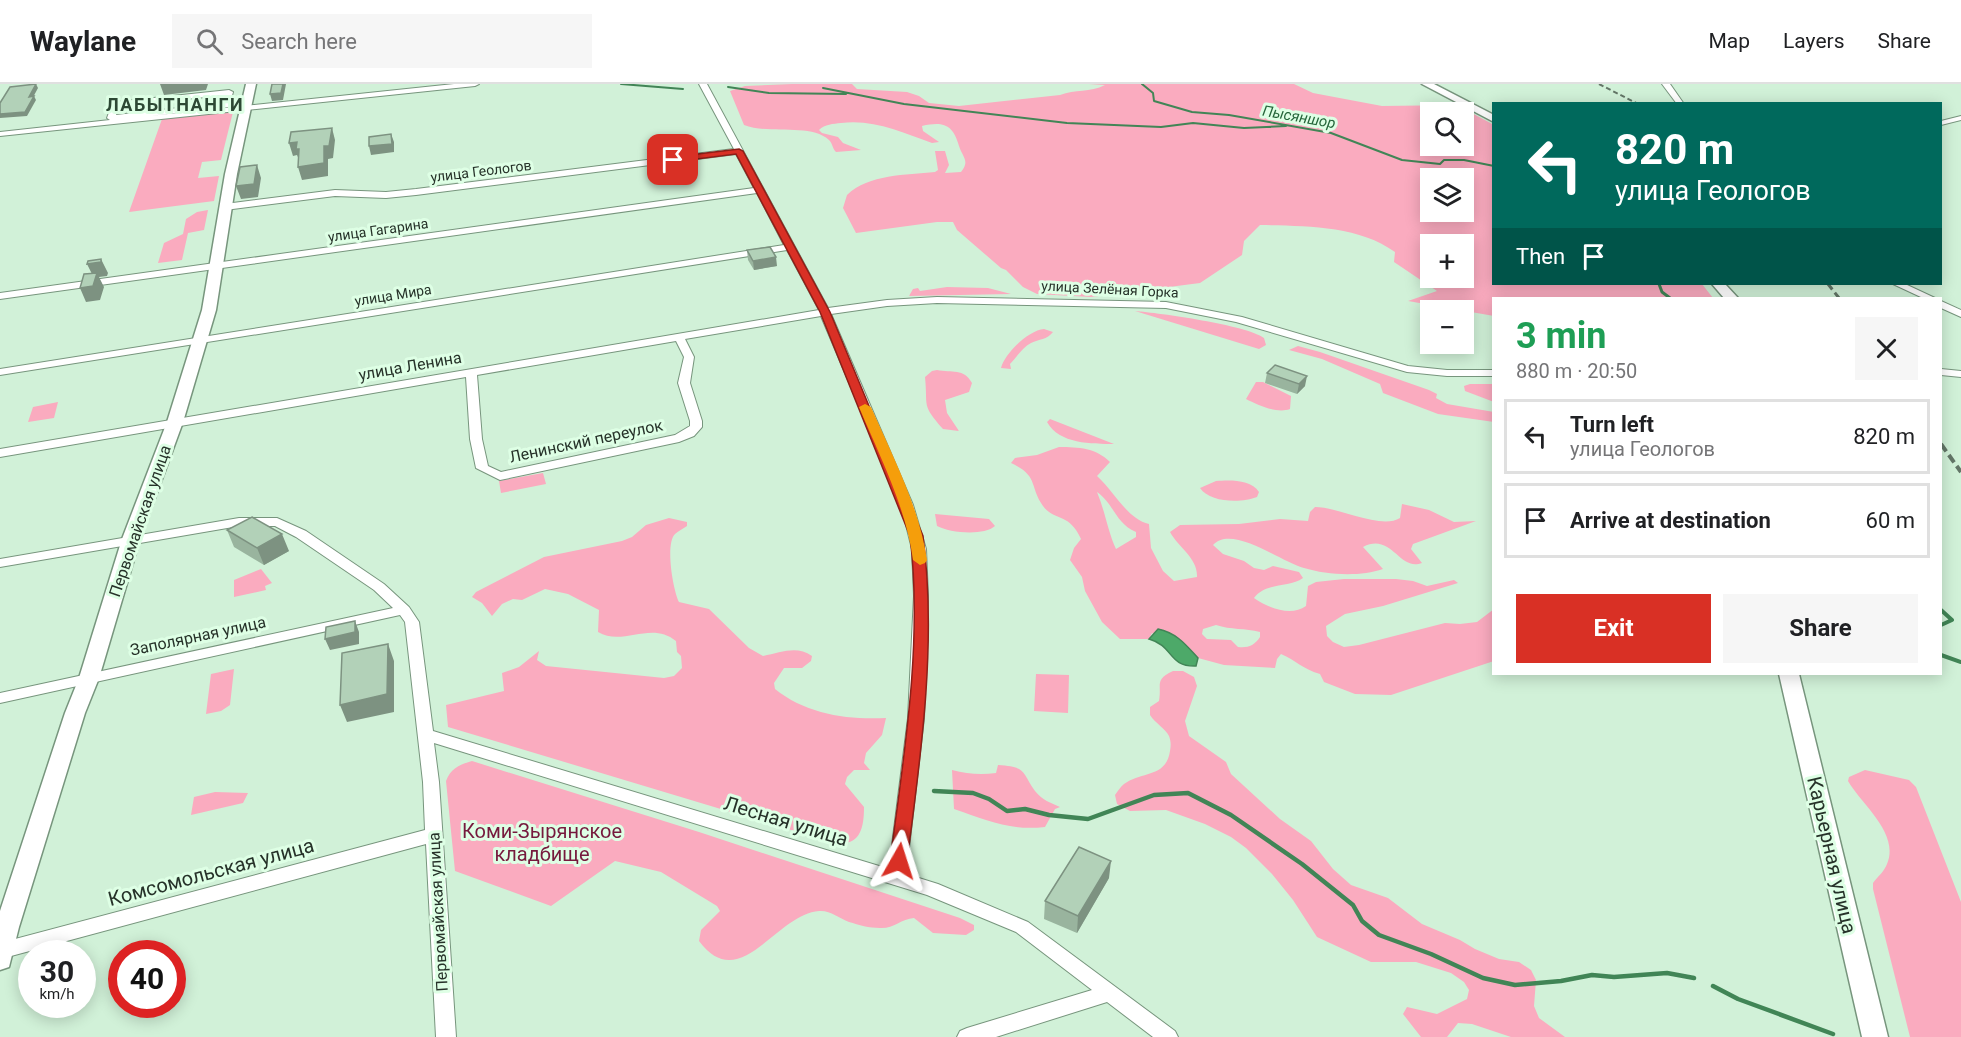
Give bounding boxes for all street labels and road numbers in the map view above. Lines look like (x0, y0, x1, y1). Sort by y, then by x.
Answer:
street label: улица Геологов (430, 157, 532, 185)
street label: улица Гагарина (327, 215, 429, 245)
street label: улица Зелёная Горка (1041, 277, 1179, 301)
street label: улица Мира (353, 281, 433, 309)
street label: улица Ленина (357, 348, 463, 384)
street label: Ленинский переулок (508, 415, 665, 467)
street label: Первомайская улица (105, 443, 175, 599)
street label: Заполярная улица (129, 612, 267, 660)
street label: Карьерная улица (1802, 774, 1862, 936)
street label: Лесная улица (721, 791, 851, 851)
street label: Первомайская улица (424, 832, 452, 992)
street label: Комсомольская улица (105, 833, 317, 911)

